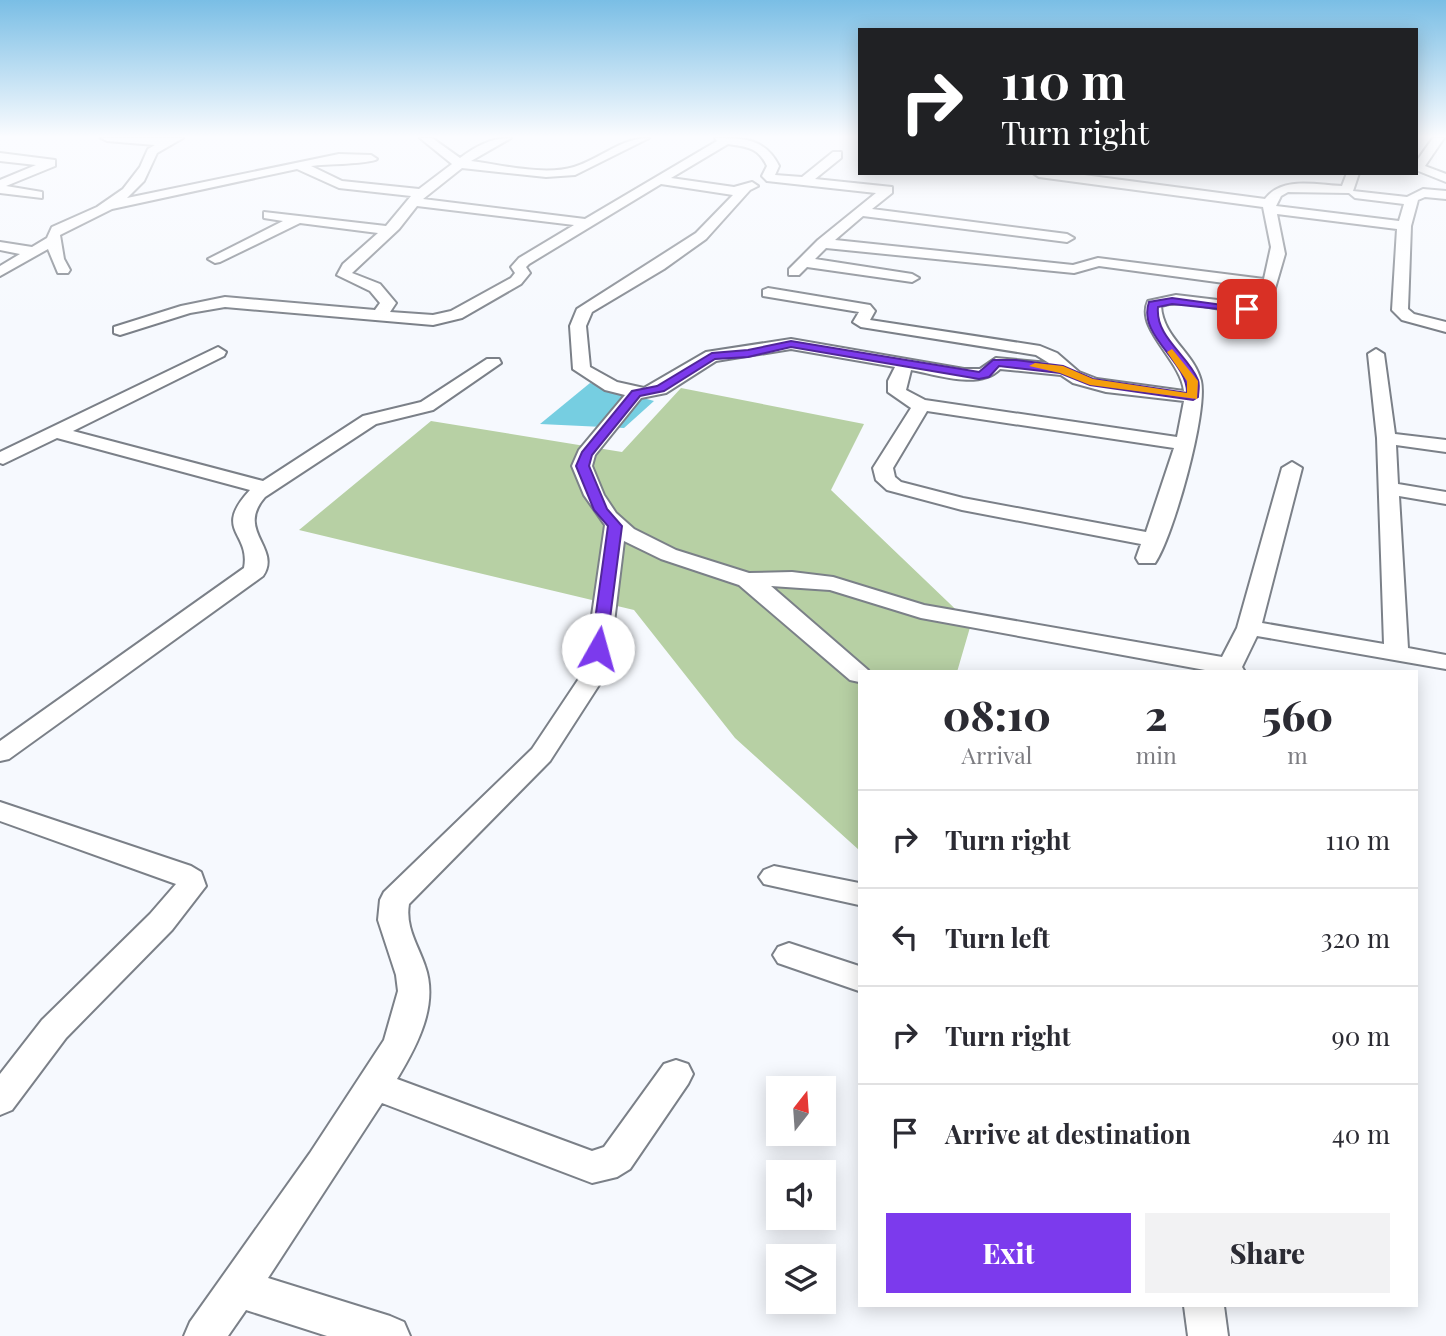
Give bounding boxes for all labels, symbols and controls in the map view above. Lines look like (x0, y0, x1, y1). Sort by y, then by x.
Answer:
text: 110 m (1001, 47, 1126, 112)
icon: right (886, 56, 977, 147)
text: Turn right (1001, 110, 1149, 153)
pin (1217, 279, 1277, 339)
icon: arrive (1228, 290, 1266, 328)
position arrow (561, 612, 635, 686)
text: 08:10 (943, 686, 1051, 742)
text: 2 (1145, 686, 1168, 742)
text: 560 (1261, 686, 1333, 742)
text: Arrival (961, 739, 1032, 770)
text: min (1136, 739, 1177, 770)
text: m (1287, 739, 1308, 770)
icon: right (886, 820, 924, 858)
text: Turn right (945, 822, 1071, 857)
text: 110 m (1326, 822, 1390, 857)
icon: left (886, 918, 924, 956)
text: Turn left (945, 920, 1050, 955)
text: 320 m (1321, 920, 1390, 955)
icon: right (886, 1016, 924, 1054)
text: Turn right (945, 1018, 1071, 1053)
text: 90 m (1332, 1018, 1390, 1053)
north arrow (766, 1076, 836, 1146)
map controls (766, 1076, 836, 1314)
icon: arrive (886, 1114, 924, 1152)
text: Arrive at destination (945, 1116, 1191, 1151)
text: 40 m (1332, 1116, 1390, 1151)
button: sound (766, 1160, 836, 1230)
button: Exit (886, 1213, 1131, 1293)
button: Share (1145, 1213, 1390, 1293)
button: layers (766, 1244, 836, 1314)

